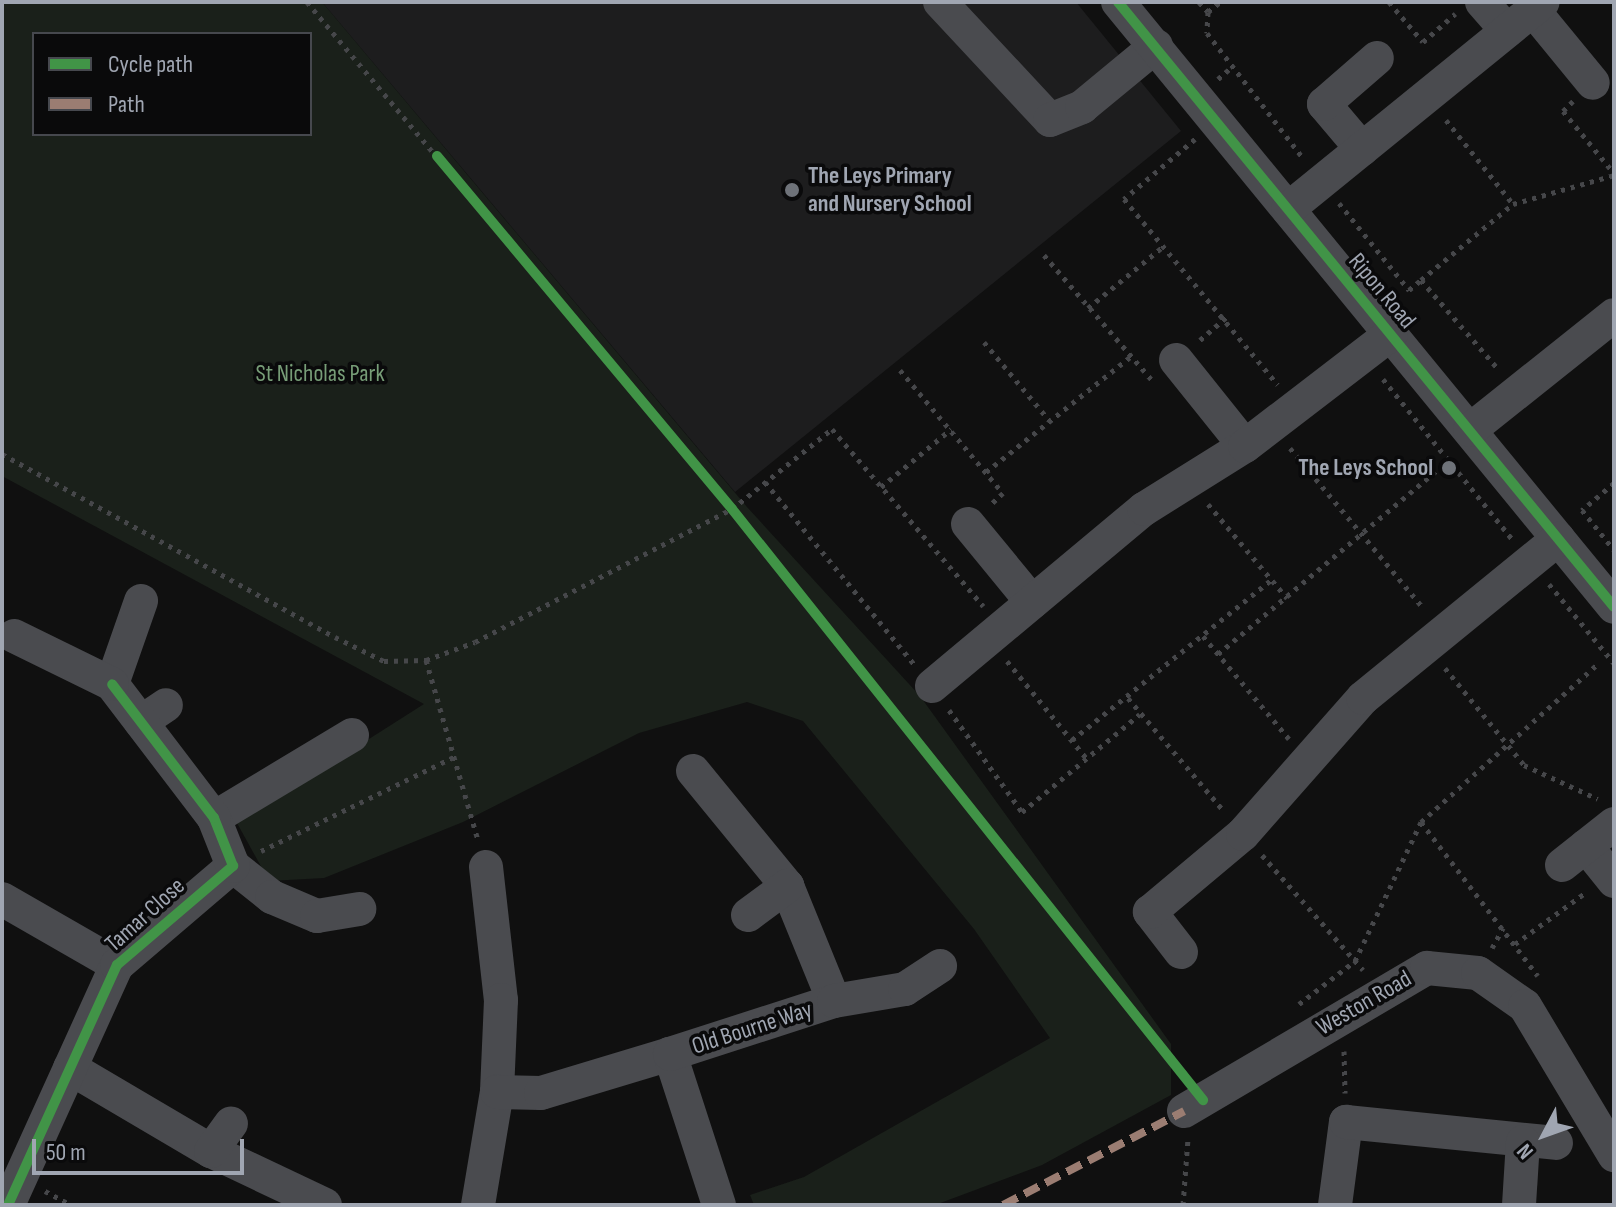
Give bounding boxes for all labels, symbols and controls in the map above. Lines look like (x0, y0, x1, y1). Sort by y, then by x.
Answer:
legend (32, 32, 312, 136)
text: Cycle path (108, 50, 193, 79)
text: Path (108, 90, 145, 119)
place label: The Leys Primary and Nursery School (808, 162, 972, 218)
marker: The Leys Primary and Nursery School (783, 181, 801, 199)
street label: Ripon Road (1342, 247, 1422, 335)
park label: St Nicholas Park (255, 360, 385, 388)
place label: The Leys School (1298, 454, 1433, 482)
marker: The Leys School (1440, 459, 1458, 477)
street label: Tamar Close (99, 872, 191, 958)
street label: Weston Road (1311, 964, 1417, 1042)
street label: Old Bourne Way (688, 995, 816, 1061)
north arrow (1504, 1095, 1584, 1175)
scale bar (36, 1123, 248, 1173)
text: 50 m (46, 1138, 86, 1167)
text: N (1511, 1138, 1540, 1164)

